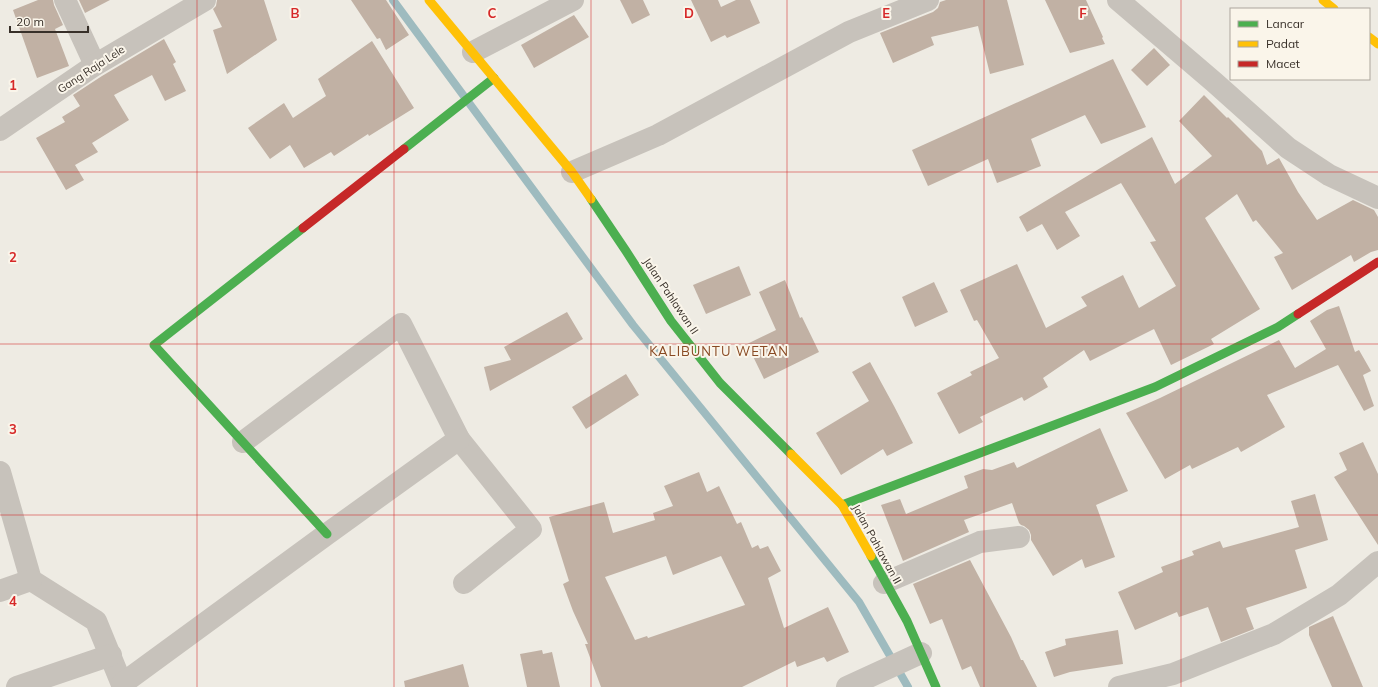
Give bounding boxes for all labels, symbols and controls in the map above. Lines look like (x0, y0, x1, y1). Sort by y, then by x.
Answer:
text: B (291, 5, 300, 21)
text: C (488, 5, 497, 21)
text: D (684, 5, 694, 21)
text: E (882, 5, 890, 21)
text: F (1079, 5, 1087, 21)
scale bar (10, 8, 88, 34)
legend (1230, 8, 1370, 80)
text: 20 m (16, 14, 44, 29)
text: Lancar (1266, 16, 1305, 31)
text: Padat (1266, 36, 1299, 51)
street label: Gang Raja Lele (55, 42, 127, 96)
text: Macet (1266, 56, 1300, 71)
text: 1 (9, 77, 17, 93)
text: 2 (9, 249, 17, 265)
street label: Jalan Pahlawan II (640, 255, 702, 337)
district label: KALIBUNTU WETAN (649, 343, 789, 359)
text: 3 (9, 421, 17, 437)
street label: Jalan Pahlawan II (849, 502, 905, 586)
text: 4 (9, 593, 17, 609)

